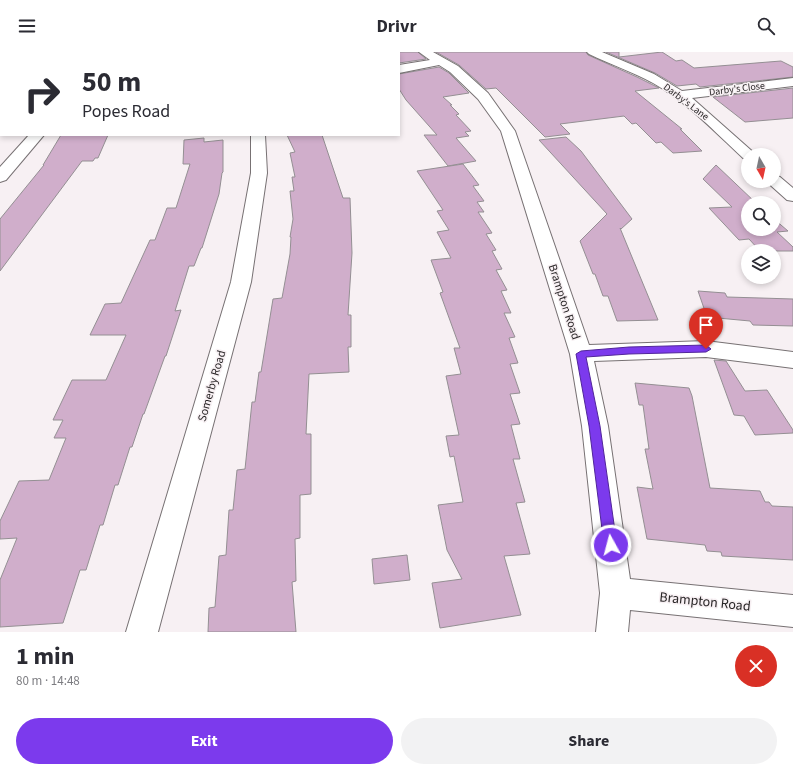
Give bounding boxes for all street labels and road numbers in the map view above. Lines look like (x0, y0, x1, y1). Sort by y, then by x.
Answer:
street label: Darby's Close (708, 79, 766, 99)
street label: Darby's Lane (660, 80, 712, 124)
street label: Brampton Road (544, 262, 584, 342)
street label: Somerby Road (194, 348, 230, 424)
street label: Brampton Road (658, 587, 752, 617)

